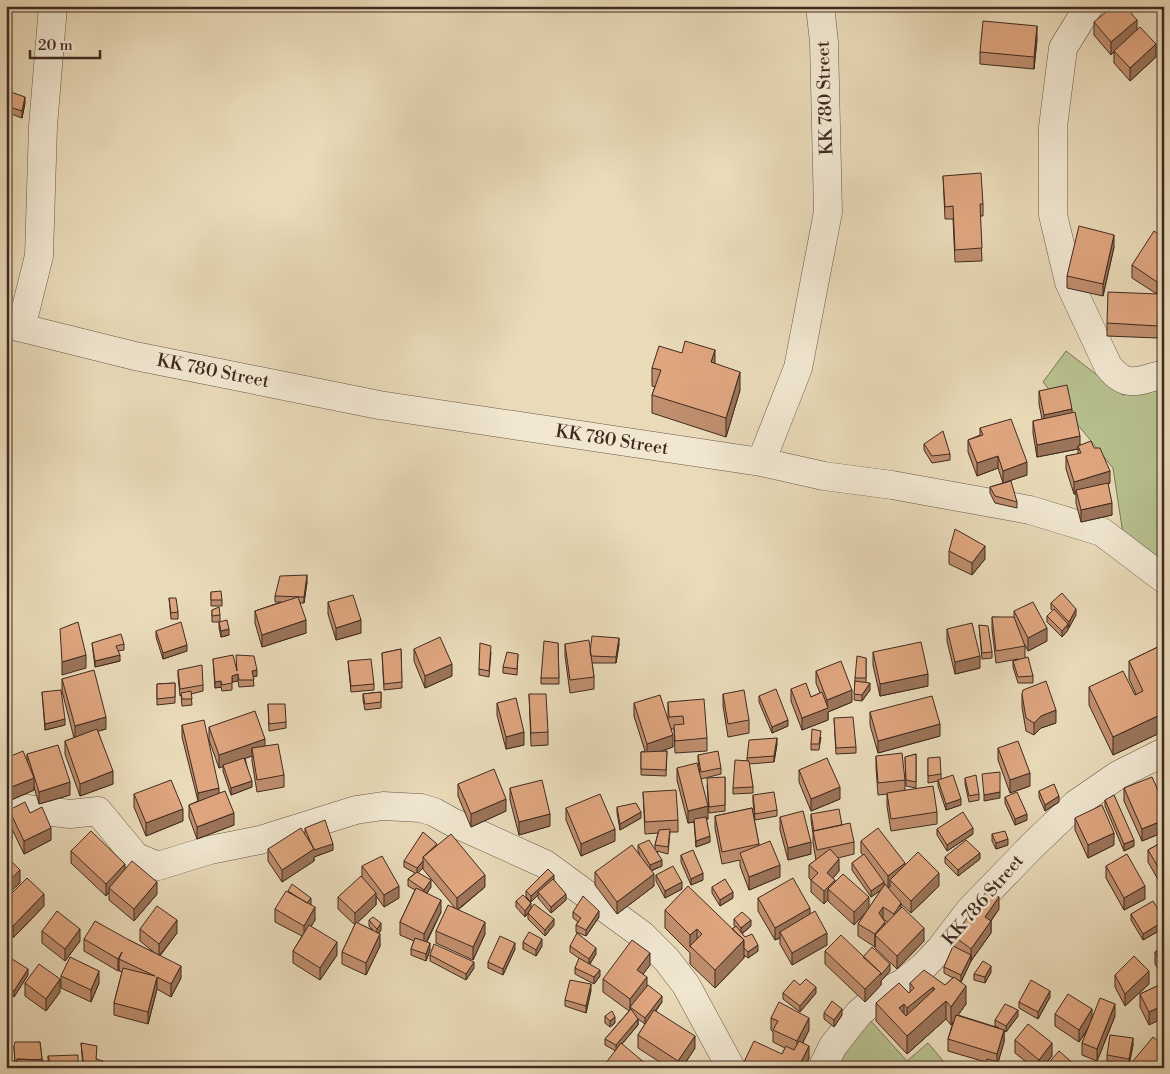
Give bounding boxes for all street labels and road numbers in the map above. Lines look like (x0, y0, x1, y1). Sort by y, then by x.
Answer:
street label: KK 780 Street (811, 40, 838, 155)
street label: KK 780 Street (155, 349, 272, 393)
street label: KK 780 Street (554, 420, 671, 460)
street label: KK 786 Street (937, 849, 1029, 950)

